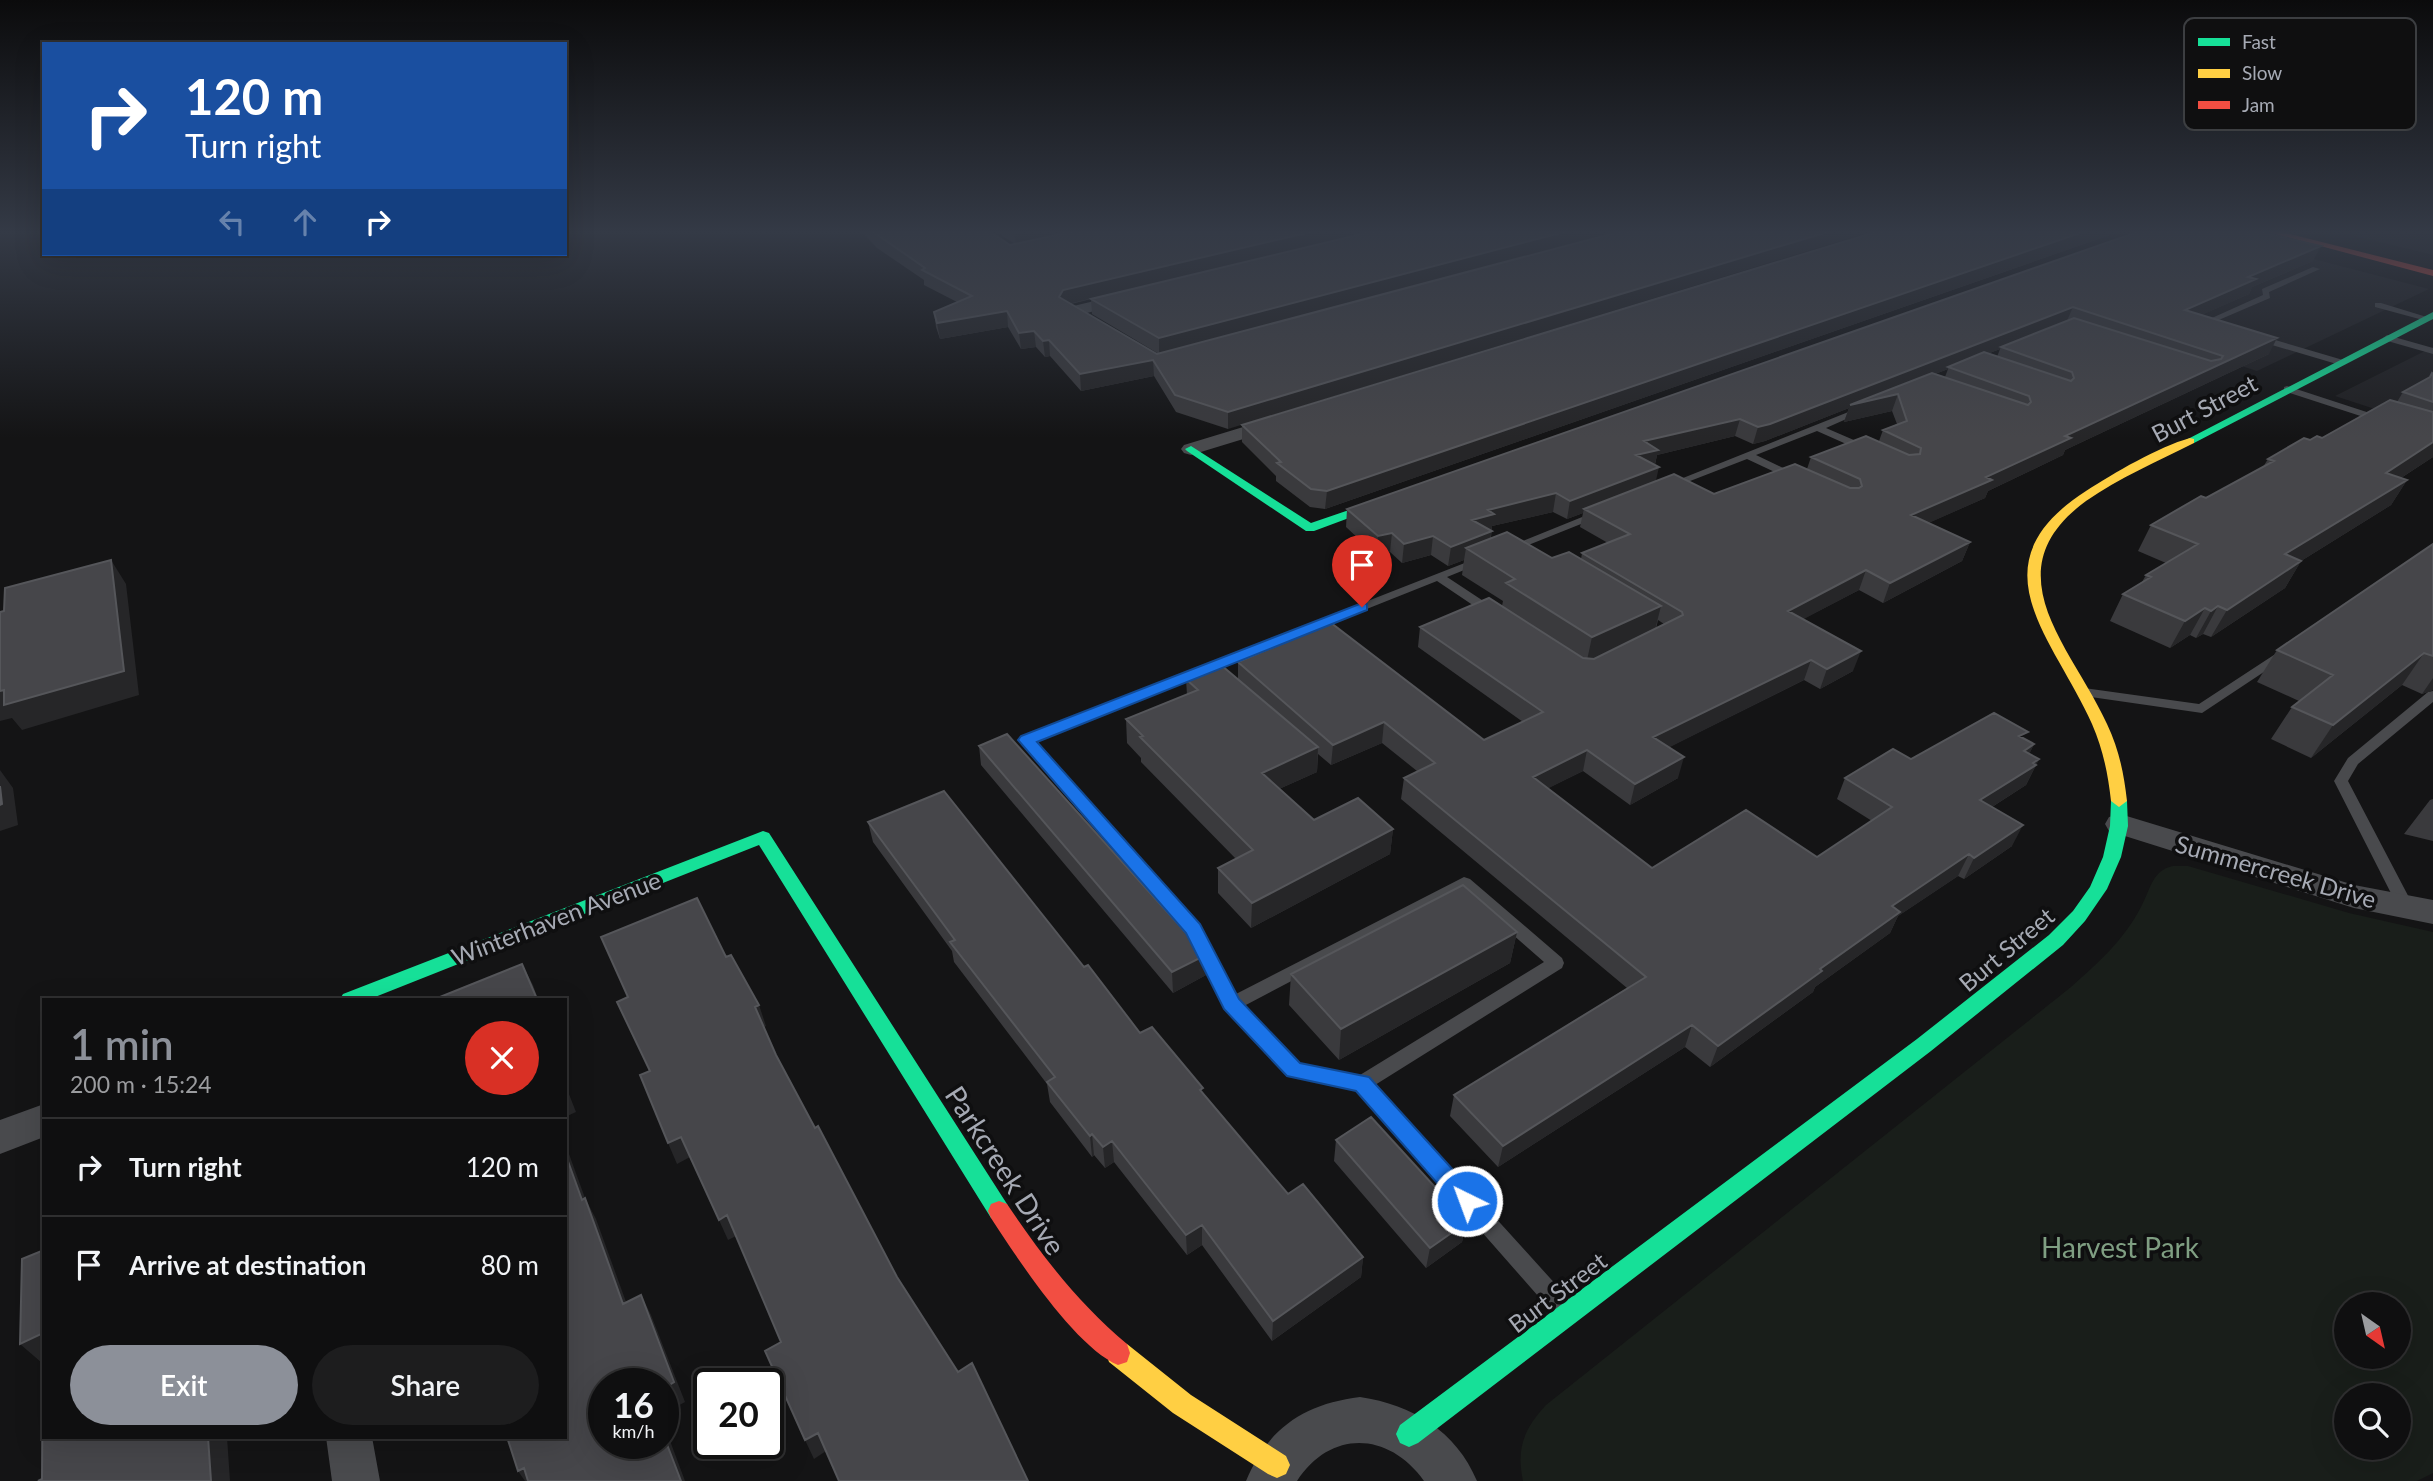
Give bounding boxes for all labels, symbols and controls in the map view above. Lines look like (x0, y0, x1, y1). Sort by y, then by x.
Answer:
legend (2184, 18, 2416, 130)
text: Fast (2242, 30, 2276, 53)
text: Slow (2242, 61, 2282, 84)
text: 120 m (185, 67, 323, 125)
icon: right (70, 70, 161, 161)
text: Jam (2242, 93, 2275, 116)
text: Turn right (185, 126, 321, 165)
icon: left (213, 203, 251, 241)
icon: ahead (286, 203, 324, 241)
icon: right (359, 203, 397, 241)
street label: Burt Street (2146, 368, 2262, 448)
pin (1332, 535, 1392, 607)
icon: arrive (1343, 546, 1381, 584)
street label: Summercreek Drive (2172, 829, 2380, 913)
street label: Winterhaven Avenue (447, 865, 665, 971)
street label: Burt Street (1953, 901, 2060, 997)
text: 1 min (70, 1019, 174, 1069)
button: close (465, 1021, 539, 1095)
text: 200 m · 15:24 (70, 1070, 212, 1098)
street label: Parkcreek Drive (939, 1079, 1073, 1261)
icon: right (70, 1148, 108, 1186)
text: Turn right (129, 1151, 242, 1183)
text: 120 m (466, 1151, 539, 1183)
position arrow (1430, 1164, 1504, 1238)
park label: Harvest Park (2041, 1230, 2200, 1264)
street label: Burt Street (1502, 1245, 1612, 1338)
icon: arrive (70, 1246, 108, 1284)
text: Arrive at destination (129, 1249, 366, 1281)
text: 80 m (481, 1249, 539, 1281)
north arrow (2334, 1292, 2412, 1368)
map controls (2334, 1292, 2411, 1460)
button: Exit (70, 1345, 298, 1425)
button: Share (312, 1345, 539, 1425)
speed limit sign: 20 (693, 1368, 784, 1459)
text: 16 (613, 1383, 654, 1425)
button: search (2334, 1383, 2411, 1460)
text: km/h (612, 1420, 655, 1442)

